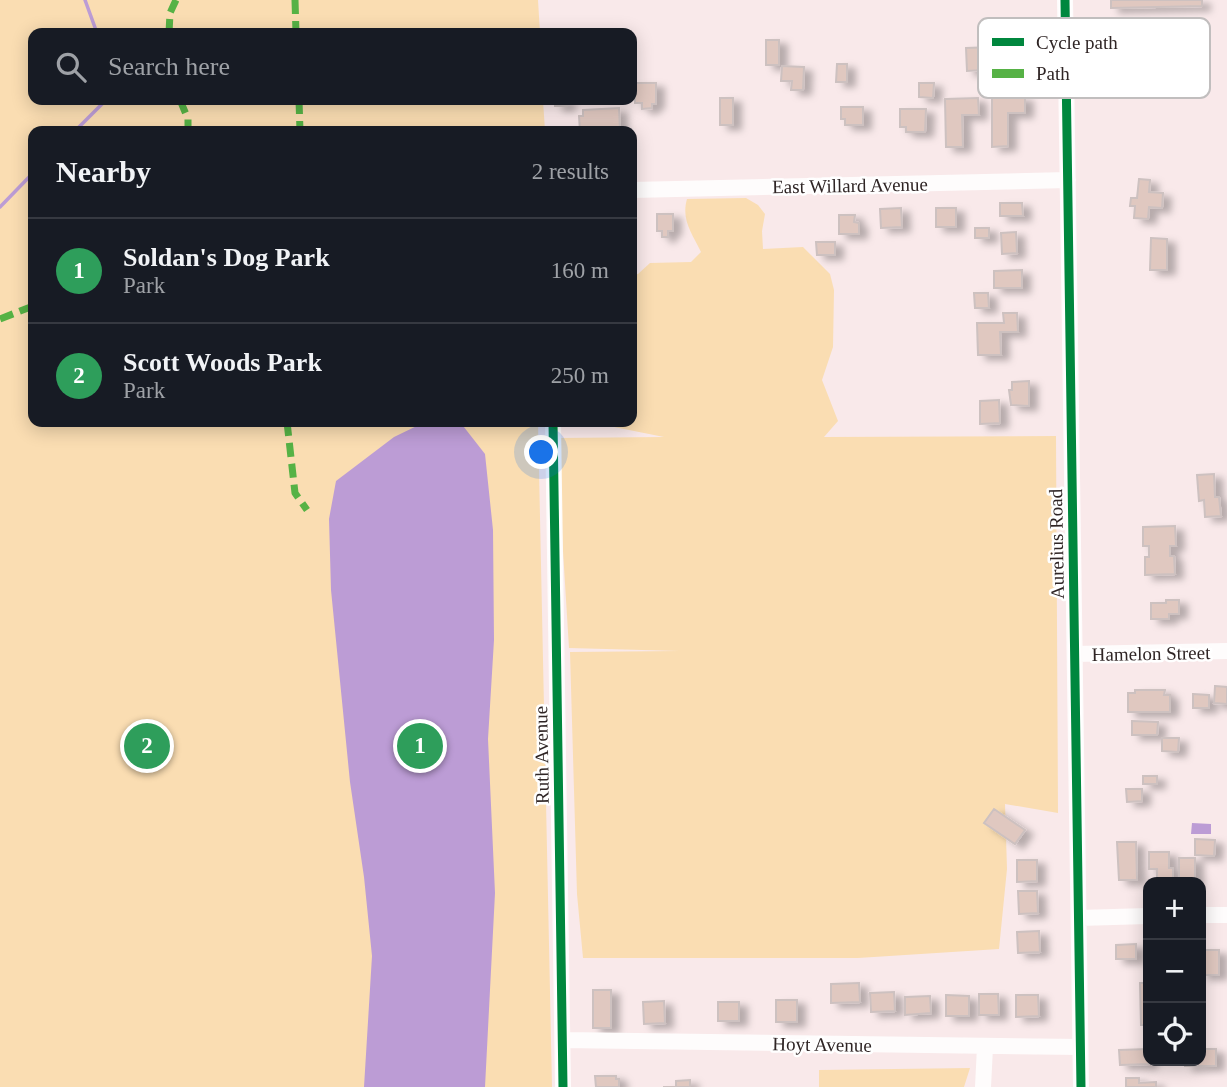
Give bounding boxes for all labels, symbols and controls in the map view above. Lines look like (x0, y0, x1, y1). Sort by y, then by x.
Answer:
legend (978, 18, 1210, 98)
search box (28, 28, 637, 105)
text: Cycle path (1036, 32, 1118, 53)
icon: search (52, 48, 90, 86)
text: Search here (108, 52, 230, 81)
text: Path (1036, 63, 1070, 84)
text: Nearby (56, 155, 151, 188)
text: 2 results (532, 159, 609, 184)
street label: East Willard Avenue (772, 174, 928, 197)
text: Soldan's Dog Park (123, 243, 330, 272)
text: 1 (73, 258, 85, 283)
text: 160 m (551, 258, 609, 283)
text: Park (123, 273, 165, 298)
text: Scott Woods Park (123, 348, 322, 377)
text: 2 (73, 363, 85, 388)
text: 250 m (551, 363, 609, 388)
text: Park (123, 378, 165, 403)
your location (524, 435, 558, 469)
street label: Aurelius Road (1045, 488, 1068, 599)
street label: Hamelon Street (1091, 642, 1211, 665)
street label: Ruth Avenue (530, 706, 553, 804)
pin: 2 (124, 720, 170, 772)
pin: 1 (397, 720, 443, 772)
map controls (1143, 877, 1206, 1066)
button: + (1143, 877, 1206, 940)
button: − (1143, 940, 1206, 1003)
button: locate (1143, 1003, 1206, 1066)
street label: Hoyt Avenue (772, 1033, 872, 1056)

